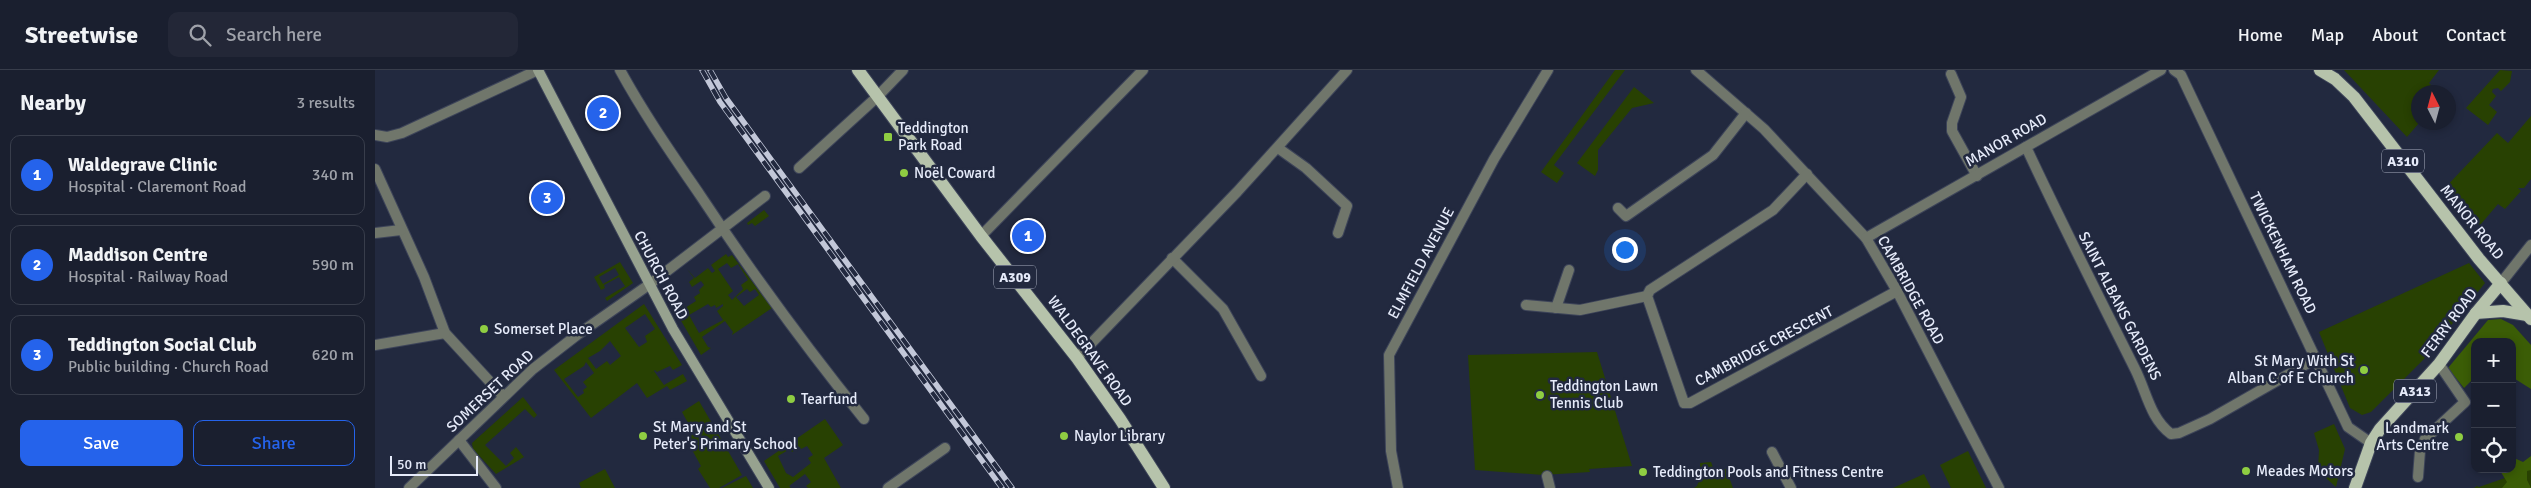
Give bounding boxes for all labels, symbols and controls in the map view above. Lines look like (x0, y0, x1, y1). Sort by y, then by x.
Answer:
search box (168, 12, 518, 57)
text: Streetwise (25, 20, 138, 50)
icon: search (186, 21, 214, 49)
text: Search here (226, 23, 322, 47)
text: Home (2238, 24, 2283, 46)
text: Map (2311, 24, 2344, 46)
text: About (2372, 24, 2418, 46)
text: Contact (2446, 24, 2506, 46)
north arrow (2411, 85, 2456, 130)
text: Nearby (20, 90, 86, 116)
text: 3 results (296, 93, 355, 113)
pin: 2 (587, 94, 619, 132)
street label: MANOR ROAD (1962, 109, 2050, 171)
place label: Teddington Park Road (898, 119, 969, 154)
marker: Teddington Park Road (882, 131, 894, 143)
road number: A310 (2382, 150, 2424, 172)
text: Waldegrave Clinic (68, 153, 217, 177)
place label: Noël Coward (914, 164, 995, 182)
text: 1 (33, 165, 41, 185)
text: 340 m (312, 165, 354, 185)
marker: Noël Coward (898, 167, 910, 179)
text: Hospital · Claremont Road (68, 177, 246, 197)
pin: 3 (531, 179, 563, 217)
street label: MANOR ROAD (2436, 181, 2508, 263)
street label: TWICKENHAM ROAD (2246, 189, 2320, 317)
street label: ELMFIELD AVENUE (1384, 204, 1458, 322)
pin: 1 (1012, 217, 1044, 255)
street label: CHURCH ROAD (630, 228, 692, 322)
street label: SAINT ALBANS GARDENS (2075, 229, 2165, 383)
street label: CAMBRIDGE ROAD (1874, 233, 1948, 347)
your location (1612, 237, 1638, 263)
text: Maddison Centre (68, 243, 208, 267)
text: 2 (33, 255, 41, 275)
text: 590 m (312, 255, 354, 275)
road number: A309 (994, 266, 1036, 288)
text: Hospital · Railway Road (68, 267, 228, 287)
street label: FERRY ROAD (2417, 285, 2481, 361)
street label: WALDEGRAVE ROAD (1044, 292, 1136, 410)
street label: CAMBRIDGE CRESCENT (1692, 302, 1837, 390)
place label: Somerset Place (494, 320, 593, 338)
marker: Somerset Place (478, 323, 490, 335)
text: Teddington Social Club (68, 333, 257, 357)
map controls (2471, 338, 2516, 473)
button: + (2471, 338, 2516, 383)
text: 3 (33, 345, 41, 365)
text: 620 m (312, 345, 354, 365)
street label: SOMERSET ROAD (443, 346, 537, 436)
place label: St Mary With St Alban C of E Church (2228, 352, 2354, 387)
text: Public building · Church Road (68, 357, 269, 377)
marker: St Mary With St Alban C of E Church (2358, 364, 2370, 376)
place label: Teddington Lawn Tennis Club (1550, 377, 1658, 412)
road number: A313 (2394, 380, 2436, 402)
button: − (2471, 383, 2516, 428)
marker: Teddington Lawn Tennis Club (1534, 389, 1546, 401)
place label: Tearfund (801, 390, 858, 408)
marker: Tearfund (785, 393, 797, 405)
place label: St Mary and St Peter's Primary School (653, 418, 797, 453)
place label: Landmark Arts Centre (2376, 419, 2449, 454)
button: Save (20, 420, 183, 466)
button: Share (193, 420, 355, 466)
place label: Naylor Library (1074, 427, 1165, 445)
button: locate (2471, 428, 2516, 473)
marker: St Mary and St Peter's Primary School (637, 430, 649, 442)
marker: Naylor Library (1058, 430, 1070, 442)
marker: Landmark Arts Centre (2453, 431, 2465, 443)
scale bar (390, 453, 477, 476)
text: 50 m (397, 456, 426, 473)
place label: Meades Motors (2256, 462, 2354, 480)
place label: Teddington Pools and Fitness Centre (1653, 463, 1884, 481)
marker: Meades Motors (2240, 465, 2252, 477)
marker: Teddington Pools and Fitness Centre (1637, 466, 1649, 478)

